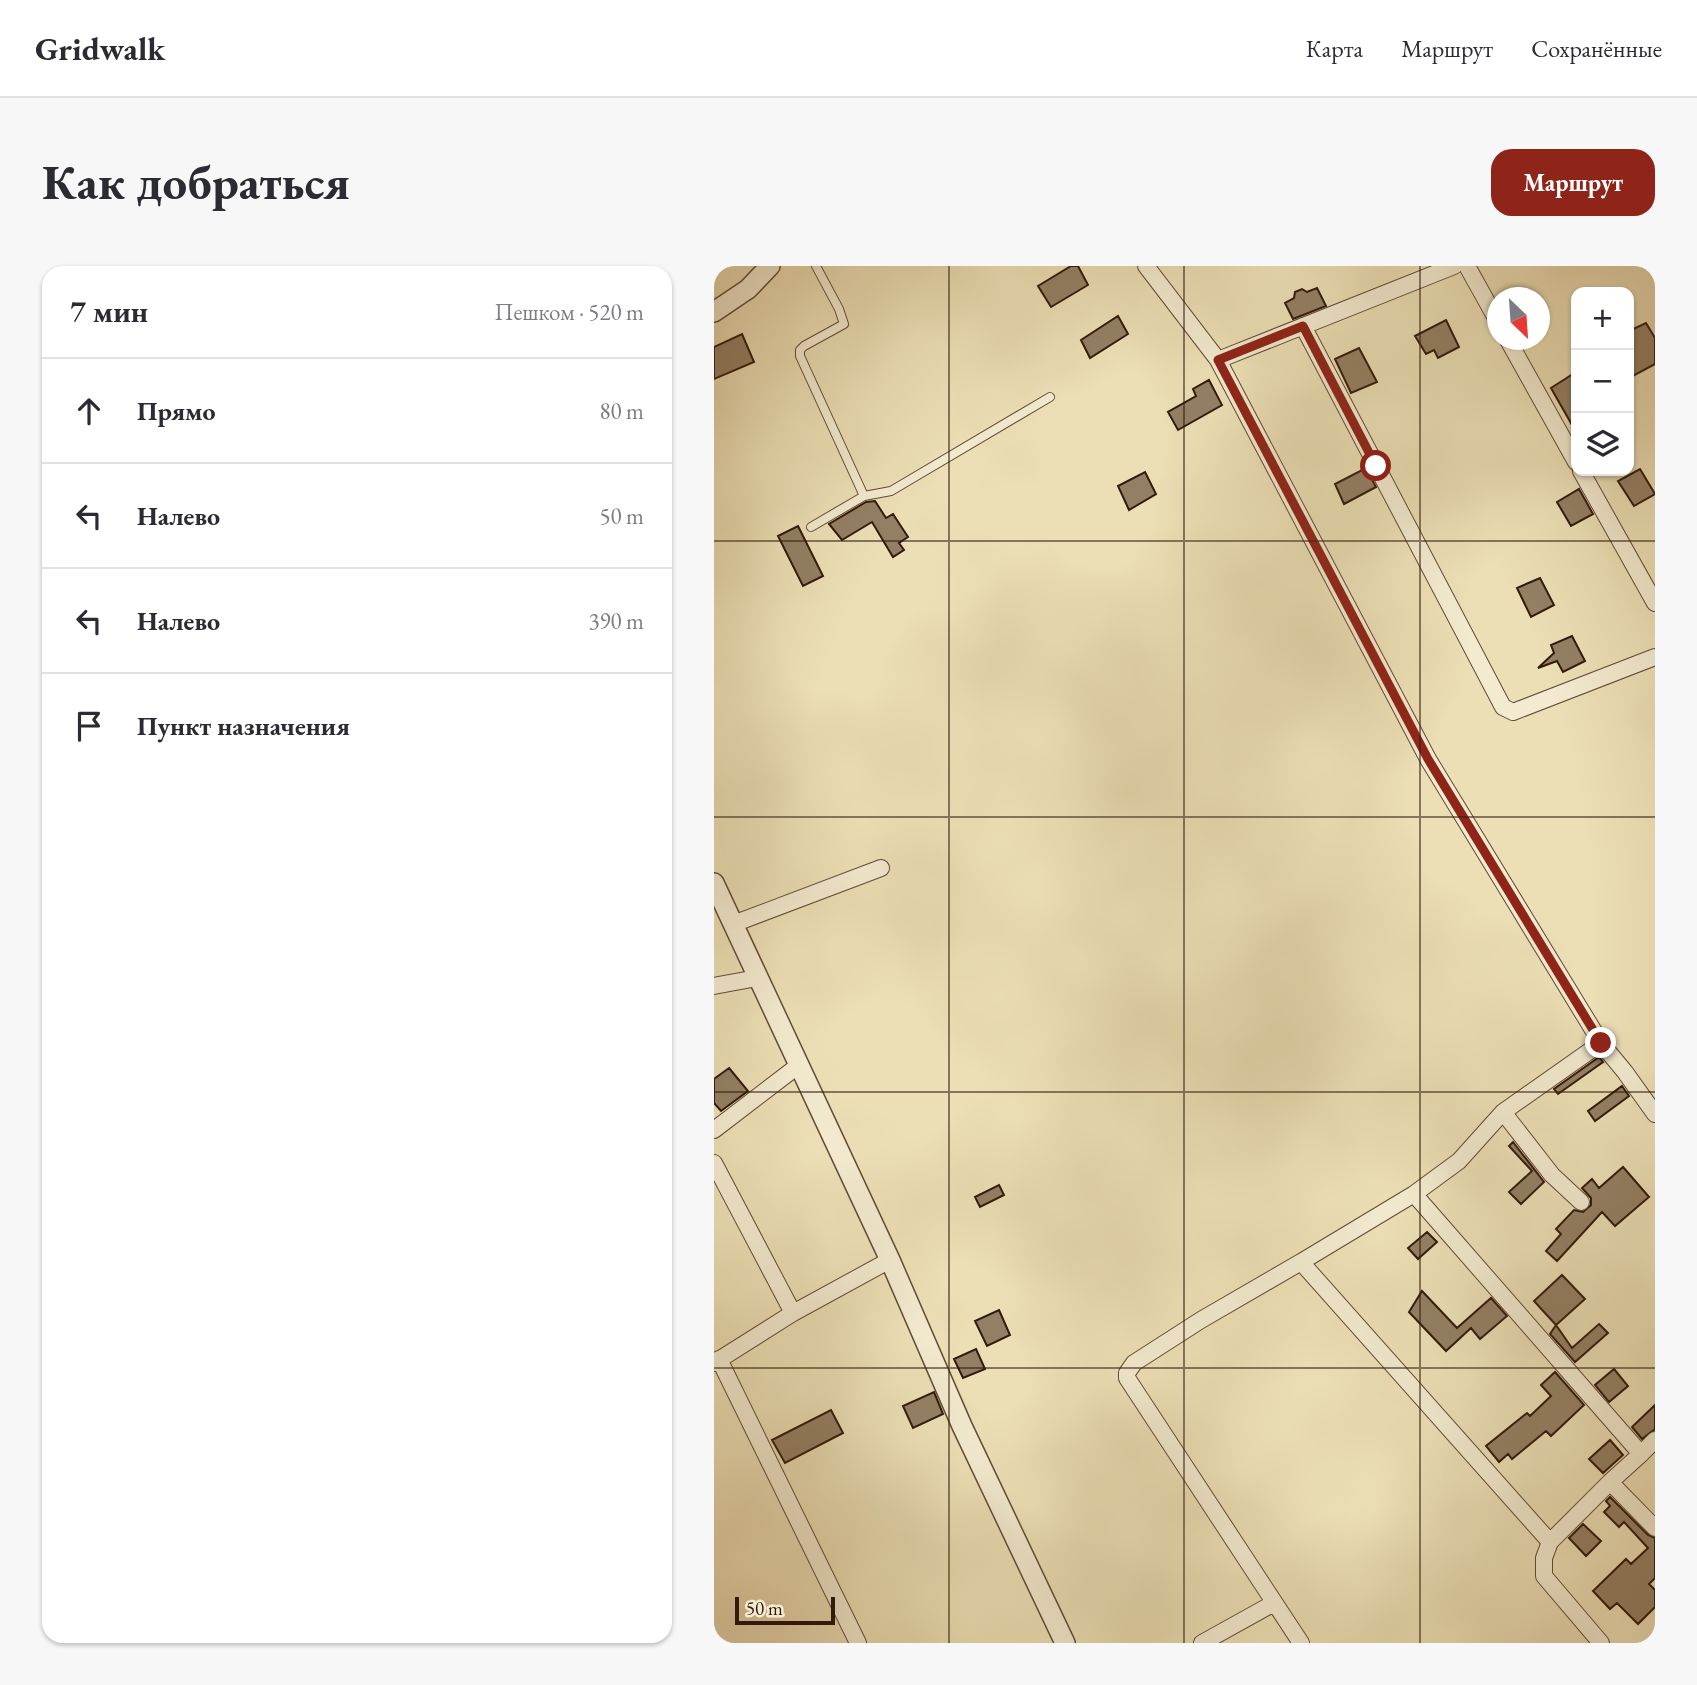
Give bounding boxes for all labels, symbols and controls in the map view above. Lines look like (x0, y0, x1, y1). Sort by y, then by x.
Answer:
text: Gridwalk (35, 27, 165, 70)
text: Карта (1306, 33, 1363, 64)
text: Маршрут (1401, 33, 1493, 64)
text: Сохранённые (1531, 33, 1662, 64)
button: Маршрут (1491, 149, 1655, 216)
text: Как добраться (42, 150, 350, 214)
north arrow (1487, 287, 1550, 350)
map controls (1571, 287, 1634, 476)
button: + (1571, 287, 1634, 350)
text: 7 мин (70, 292, 148, 331)
text: Пешком · 520 m (495, 297, 644, 327)
button: − (1571, 350, 1634, 413)
icon: ahead (70, 392, 108, 430)
text: Прямо (137, 394, 216, 428)
text: 80 m (599, 396, 644, 426)
button: layers (1571, 413, 1634, 476)
route start (1360, 450, 1391, 481)
icon: left (70, 497, 108, 535)
text: Налево (137, 499, 220, 533)
text: 50 m (599, 501, 644, 531)
icon: left (70, 602, 108, 640)
text: Налево (137, 604, 220, 638)
text: 390 m (588, 606, 644, 636)
icon: arrive (70, 707, 108, 745)
text: Пункт назначения (137, 709, 350, 743)
route end (1585, 1027, 1616, 1058)
scale bar (735, 1594, 835, 1626)
text: 50 m (746, 1596, 783, 1621)

